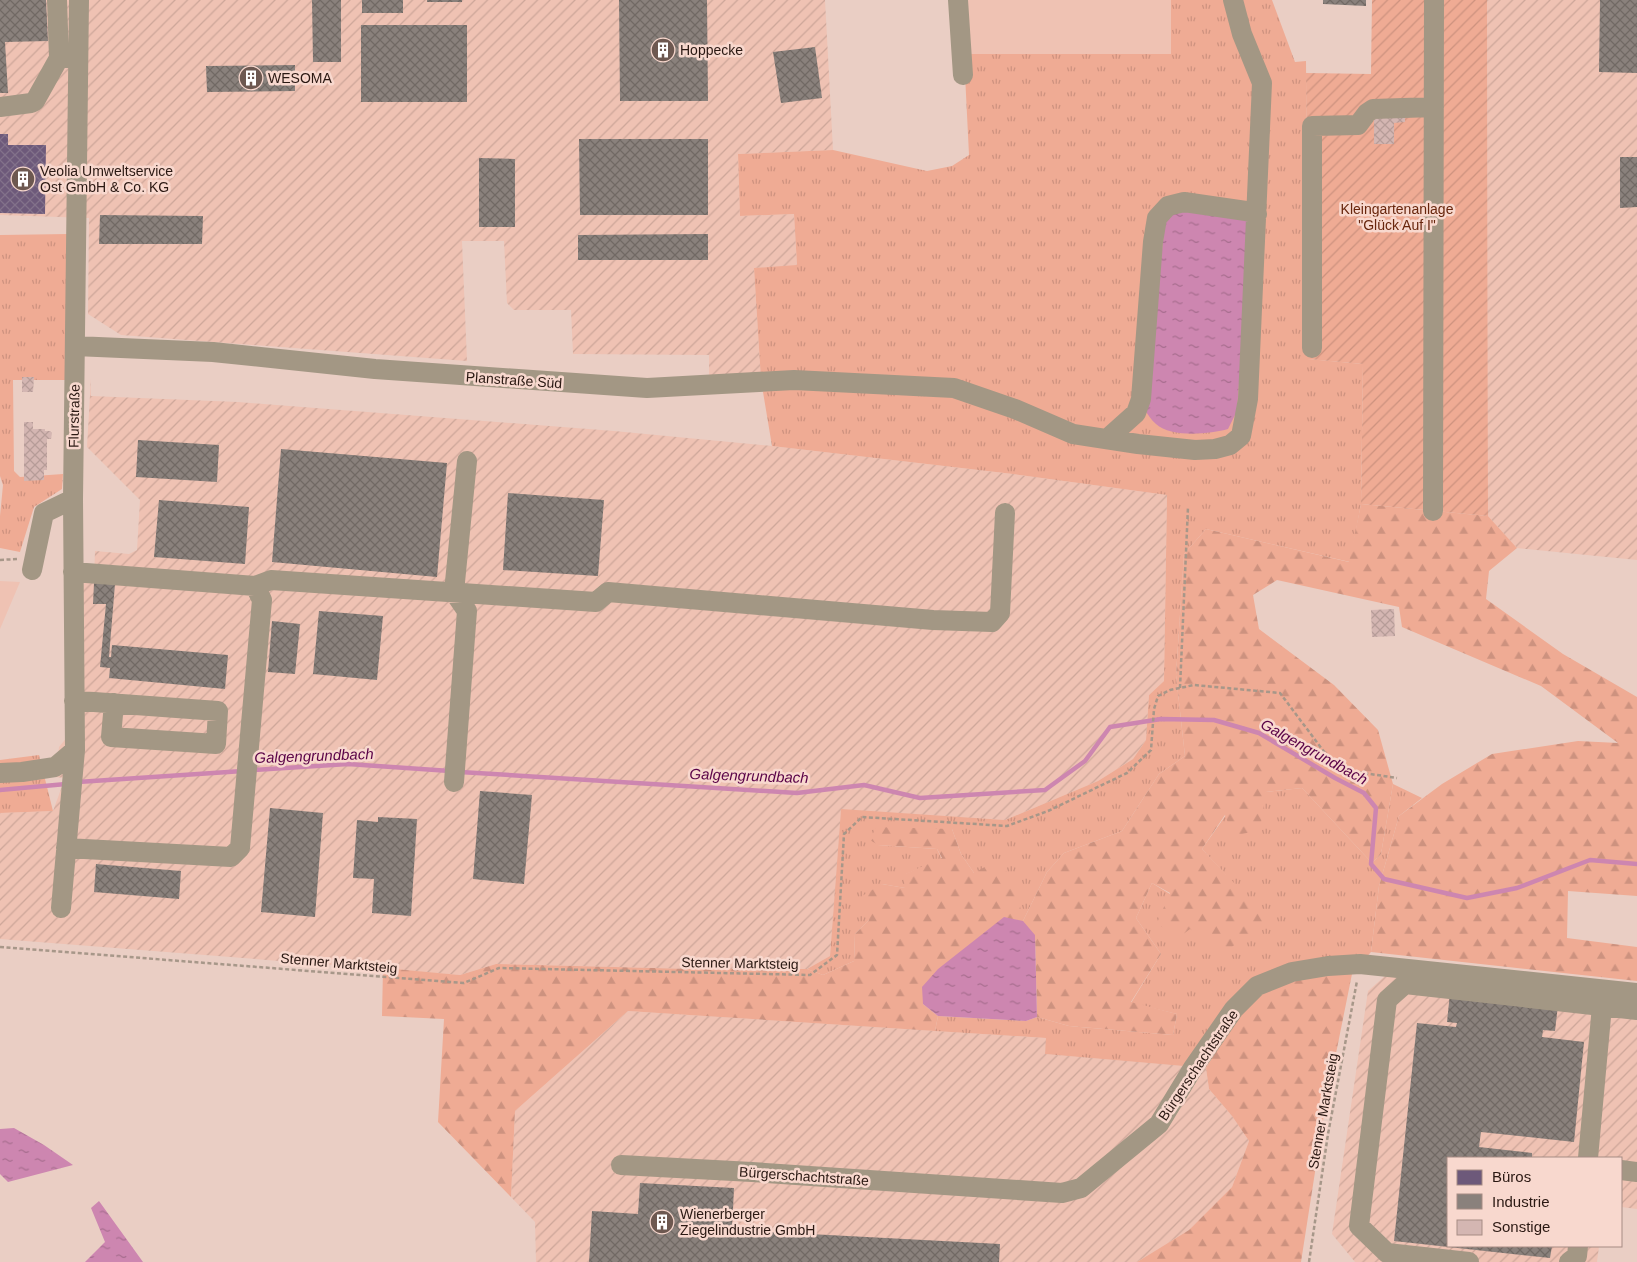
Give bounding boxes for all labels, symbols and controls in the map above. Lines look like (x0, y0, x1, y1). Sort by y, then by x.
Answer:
building icon: Hoppecke (650, 37, 676, 63)
place label: Hoppecke (680, 42, 743, 58)
building icon: WESOMA (238, 65, 264, 91)
place label: WESOMA (268, 70, 332, 86)
place label: Veolia Umweltservice Ost GmbH & Co. KG (40, 163, 173, 195)
building icon: Veolia Umweltservice Ost GmbH & Co. KG (10, 166, 36, 192)
park label: Kleingartenanlage "Glück Auf I" (1341, 201, 1454, 233)
street label: Planstraße Süd (465, 369, 563, 391)
street label: Flurstraße (65, 384, 83, 448)
water label: Galgengrundbach (1258, 715, 1371, 788)
water label: Galgengrundbach (254, 745, 374, 766)
water label: Galgengrundbach (689, 765, 809, 786)
street label: Stenner Marktsteig (280, 950, 398, 976)
street label: Stenner Marktsteig (681, 954, 799, 972)
street label: Bürgerschachtstraße (1155, 1006, 1241, 1123)
street label: Stenner Marktsteig (1305, 1052, 1341, 1170)
legend (1447, 1157, 1622, 1247)
street label: Bürgerschachtstraße (739, 1163, 870, 1189)
text: Büros (1492, 1168, 1531, 1185)
text: Industrie (1492, 1193, 1550, 1210)
place label: Wienerberger Ziegelindustrie GmbH (680, 1206, 815, 1238)
building icon: Wienerberger Ziegelindustrie GmbH (649, 1209, 675, 1235)
text: Sonstige (1492, 1218, 1550, 1235)

